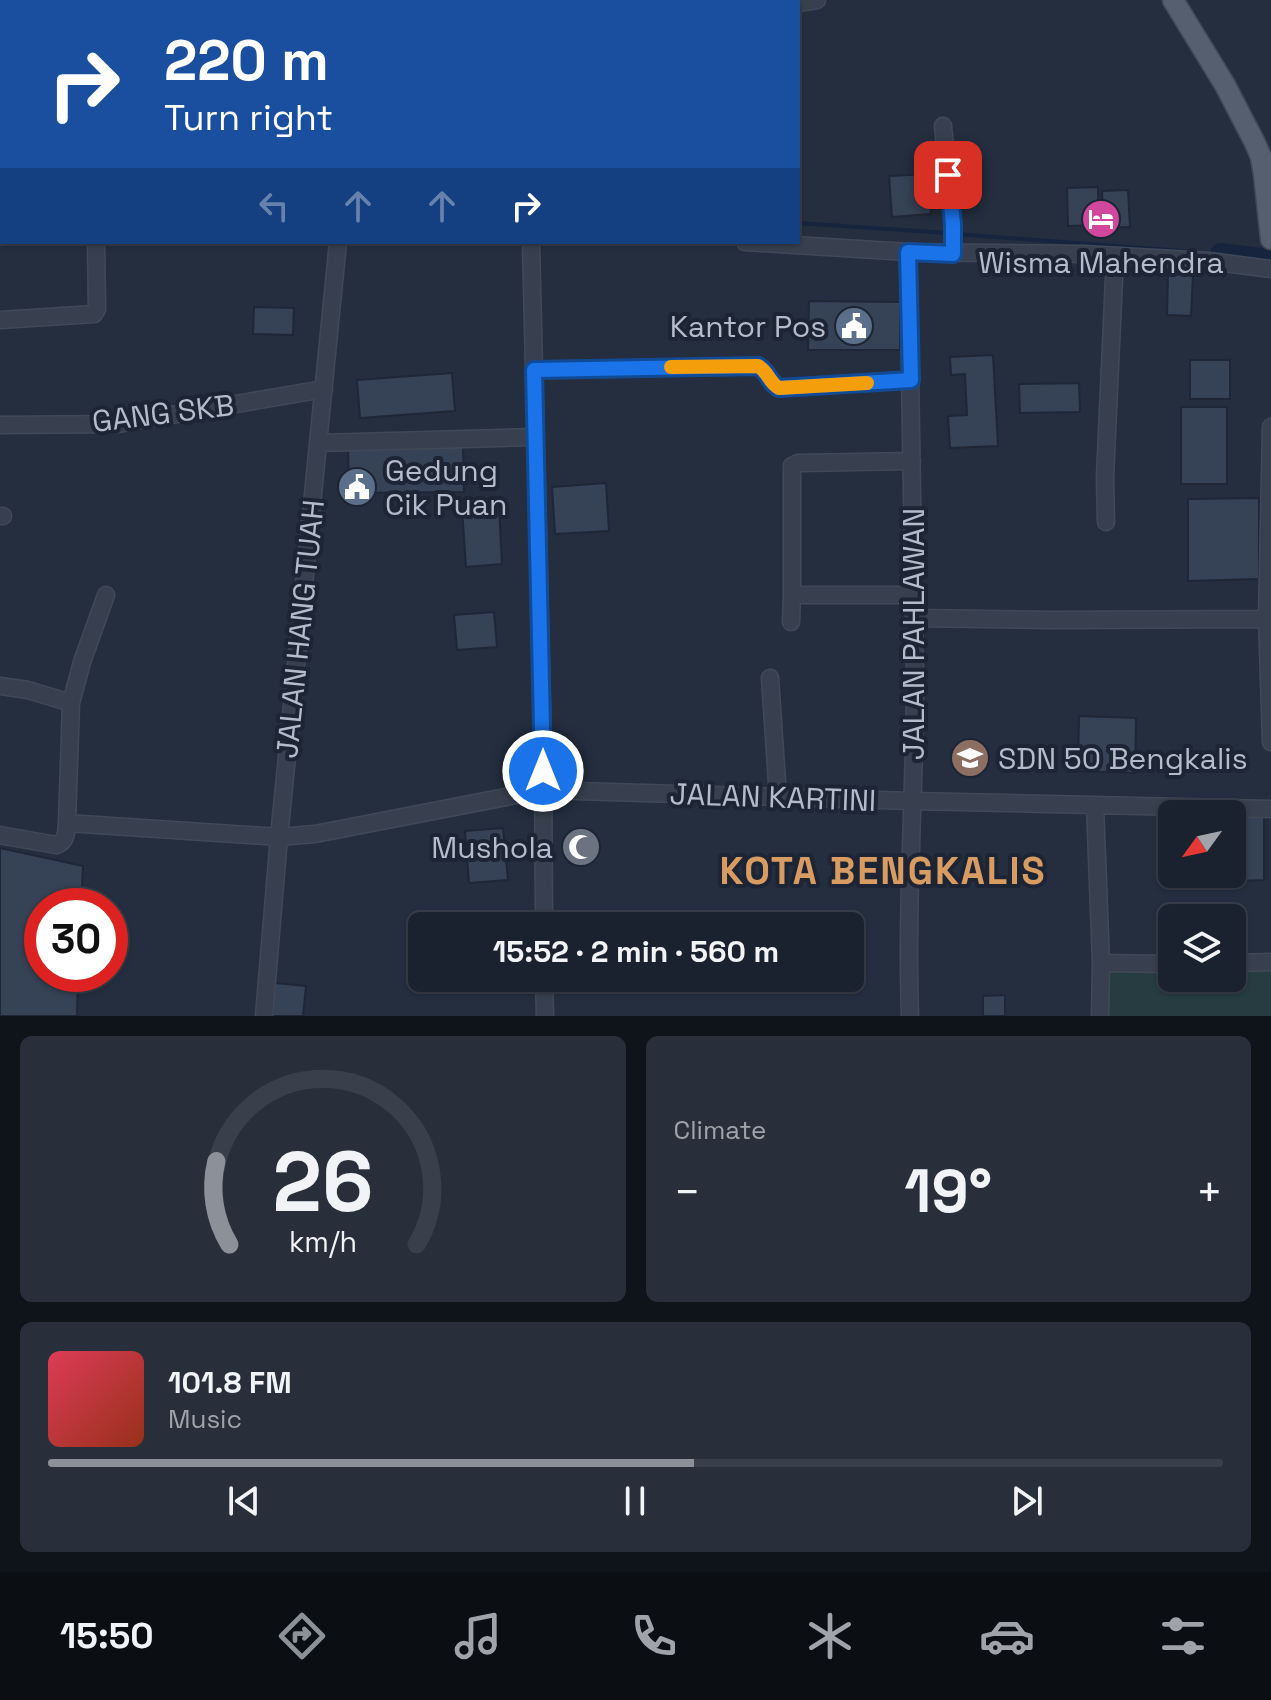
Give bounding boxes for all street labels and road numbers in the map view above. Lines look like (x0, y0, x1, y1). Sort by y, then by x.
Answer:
street label: GANG SKB (90, 385, 236, 441)
street label: JALAN HANG TUAH (267, 498, 333, 760)
street label: JALAN PAHLAWAN (894, 508, 933, 760)
street label: JALAN KARTINI (669, 774, 877, 820)

